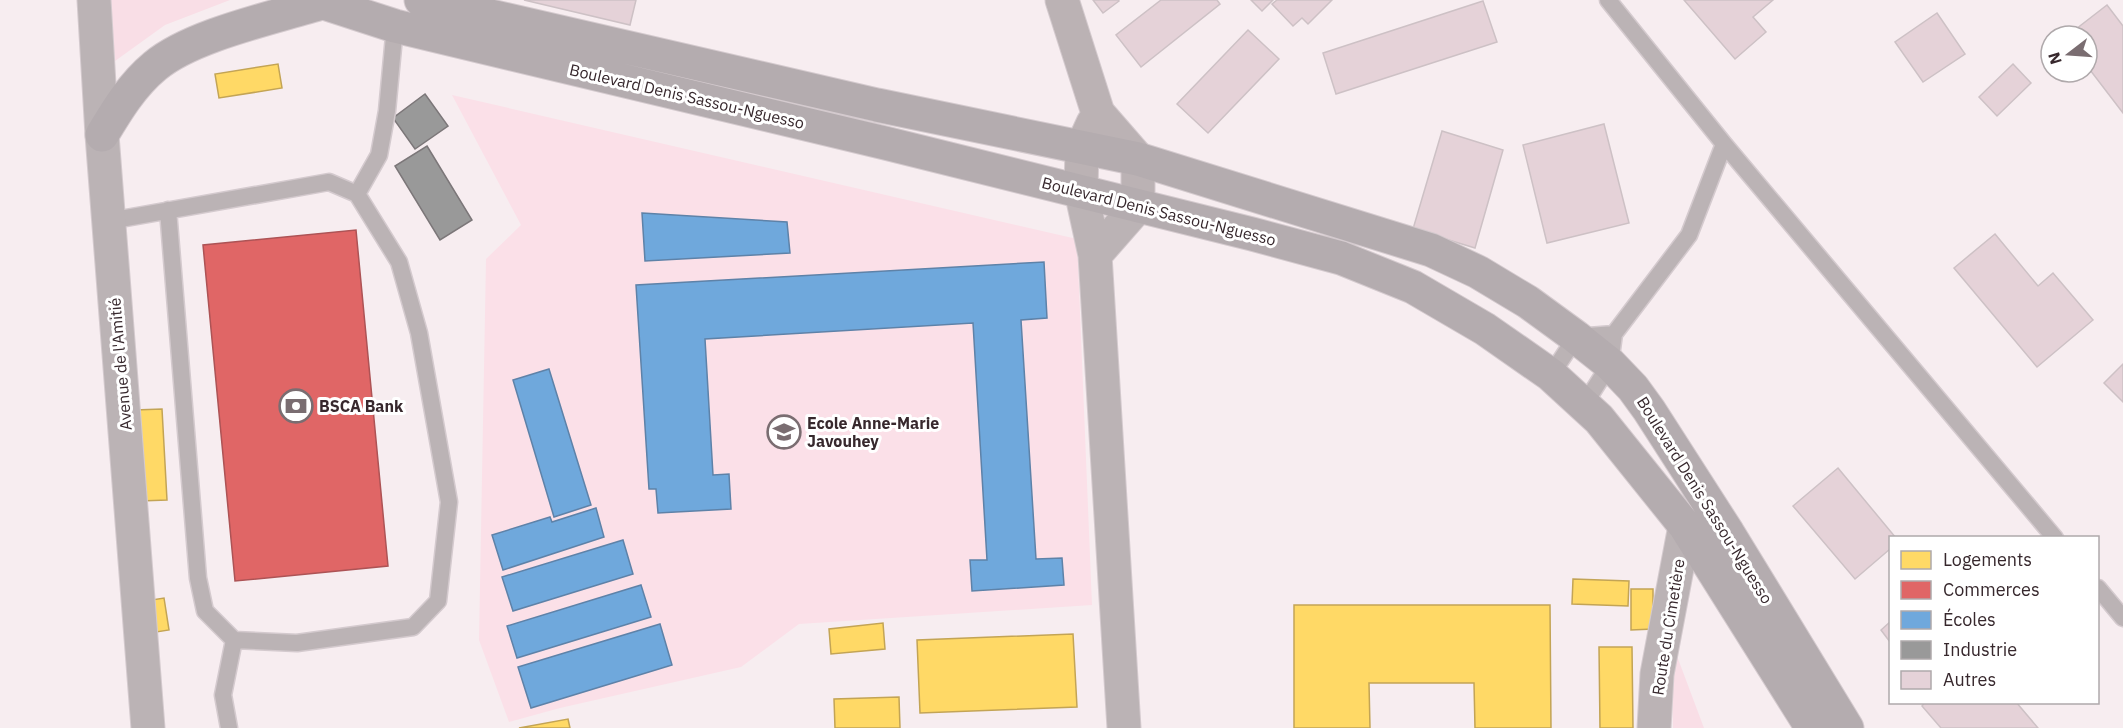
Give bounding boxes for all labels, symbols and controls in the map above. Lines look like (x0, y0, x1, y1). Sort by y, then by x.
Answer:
north arrow (2039, 24, 2099, 84)
text: N (2043, 50, 2066, 67)
street label: Boulevard Denis Sassou-Nguesso (568, 59, 806, 133)
street label: Boulevard Denis Sassou-Nguesso (1040, 172, 1278, 250)
street label: Avenue de l'Amitié (104, 297, 136, 431)
bank icon: BSCA Bank (278, 388, 314, 424)
street label: Boulevard Denis Sassou-Nguesso (1633, 393, 1777, 607)
place label: BSCA Bank (319, 396, 404, 416)
place label: Ecole Anne-Marie Javouhey (807, 413, 939, 451)
school or university icon: Ecole Anne-Marie Javouhey (766, 414, 802, 450)
legend (1889, 536, 2099, 704)
text: Logements (1943, 548, 2032, 571)
street label: Route du Cimetière (1647, 557, 1689, 697)
text: Commerces (1943, 578, 2040, 601)
text: Écoles (1943, 608, 1996, 631)
text: Industrie (1943, 638, 2017, 661)
text: Autres (1943, 668, 1996, 691)

